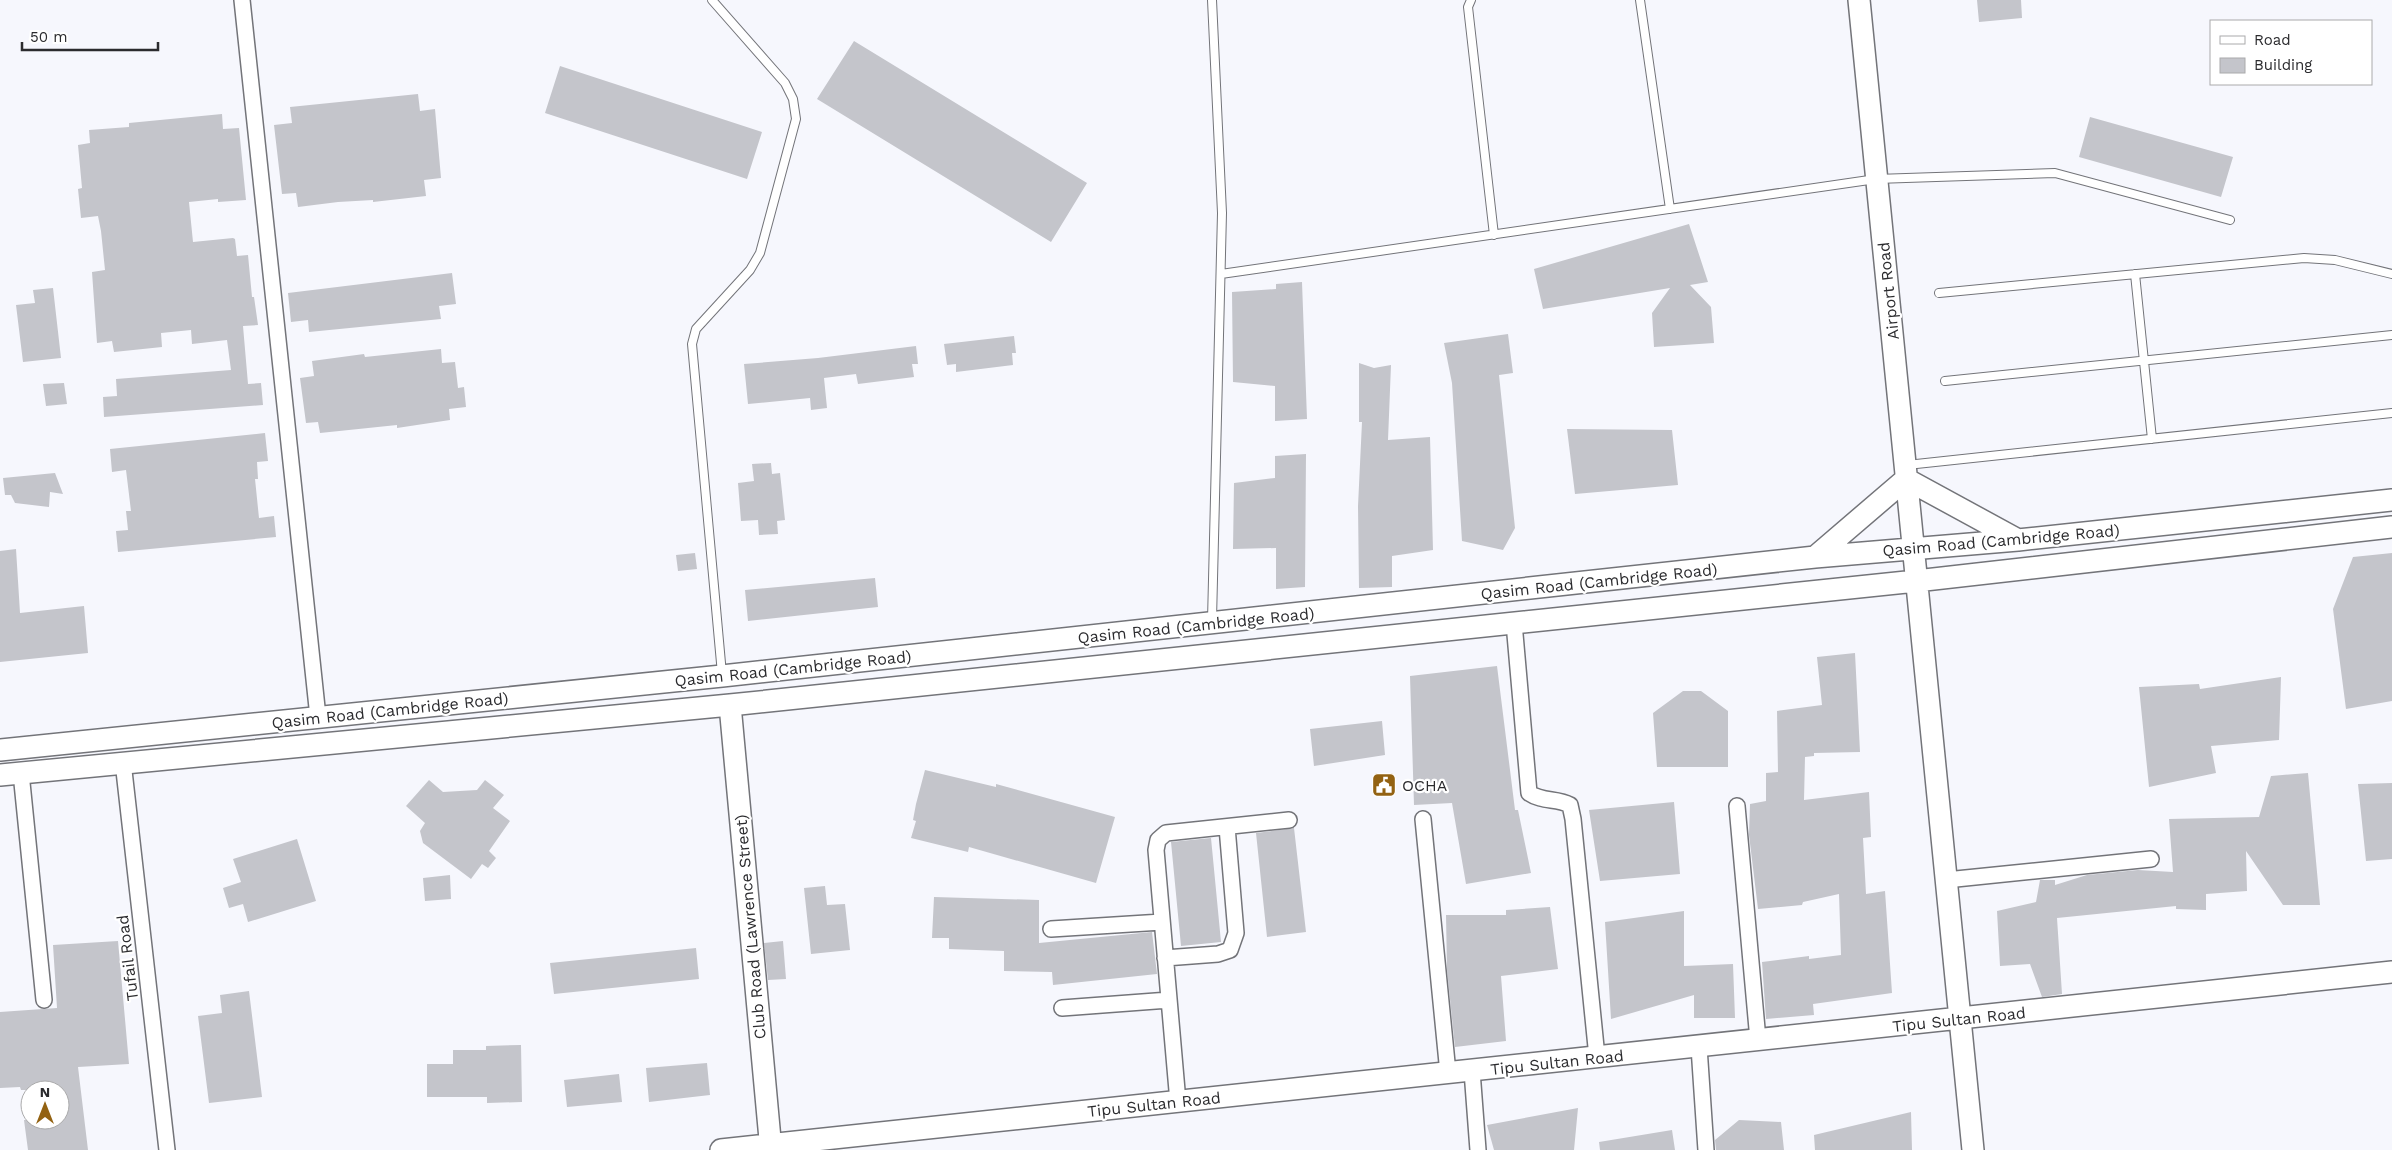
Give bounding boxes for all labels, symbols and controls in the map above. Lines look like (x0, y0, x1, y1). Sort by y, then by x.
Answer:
scale bar (22, 20, 159, 52)
legend (2210, 20, 2372, 85)
text: 50 m (30, 28, 67, 46)
text: Road (2254, 31, 2291, 49)
text: Building (2254, 56, 2312, 74)
street label: Airport Road (1874, 241, 1903, 341)
street label: Qasim Road (Cambridge Road) (1882, 521, 2120, 560)
street label: Qasim Road (Cambridge Road) (1480, 560, 1718, 603)
street label: Qasim Road (Cambridge Road) (1077, 604, 1315, 647)
street label: Qasim Road (Cambridge Road) (674, 647, 912, 690)
street label: Qasim Road (Cambridge Road) (271, 689, 509, 732)
public building icon: OCHA (1371, 772, 1397, 798)
place label: OCHA (1402, 776, 1448, 795)
street label: Club Road (Lawrence Street) (731, 814, 770, 1040)
street label: Tufail Road (113, 914, 142, 1002)
street label: Tipu Sultan Road (1892, 1003, 2027, 1036)
street label: Tipu Sultan Road (1490, 1046, 1625, 1079)
north arrow (20, 1080, 70, 1130)
text: N (40, 1084, 50, 1100)
street label: Tipu Sultan Road (1087, 1088, 1222, 1121)

